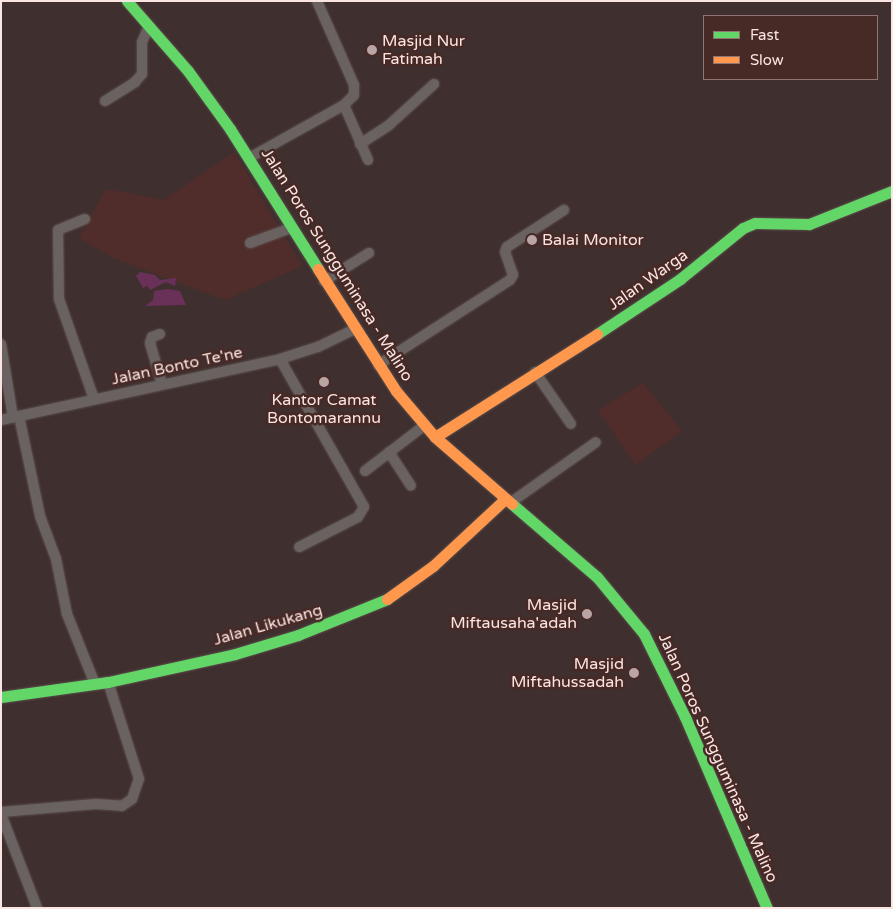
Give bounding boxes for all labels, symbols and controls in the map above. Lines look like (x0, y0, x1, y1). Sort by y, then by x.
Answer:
legend (703, 15, 878, 80)
text: Fast (750, 26, 779, 44)
place label: Masjid Nur Fatimah (382, 31, 465, 69)
marker: Masjid Nur Fatimah (366, 44, 378, 56)
text: Slow (750, 51, 784, 69)
street label: Jalan Poros Sungguminasa - Malino (257, 145, 417, 385)
place label: Balai Monitor (542, 230, 644, 250)
marker: Balai Monitor (526, 234, 538, 246)
street label: Jalan Warga (604, 246, 692, 314)
street label: Jalan Bonto Te'ne (110, 343, 244, 389)
marker: Kantor Camat Bontomarannu (318, 376, 330, 388)
place label: Kantor Camat Bontomarannu (267, 390, 381, 428)
place label: Masjid Miftausaha'adah (450, 595, 577, 633)
street label: Jalan Likukang (211, 600, 325, 650)
marker: Masjid Miftausaha'adah (581, 608, 593, 620)
street label: Jalan Poros Sungguminasa - Malino (654, 630, 782, 886)
place label: Masjid Miftahussadah (511, 654, 624, 692)
marker: Masjid Miftahussadah (628, 667, 640, 679)

